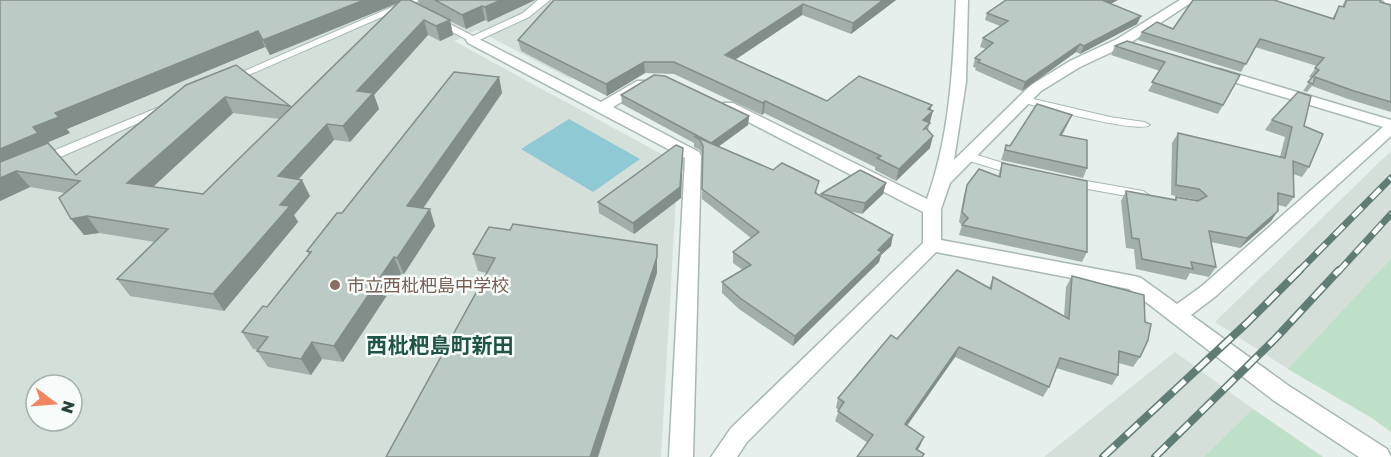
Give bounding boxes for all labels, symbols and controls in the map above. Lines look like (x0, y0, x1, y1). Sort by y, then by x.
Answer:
place label: 市立西枇杷島中学校 (347, 274, 509, 296)
marker: 市立西枇杷島中学校 (328, 278, 342, 292)
district label: 西枇杷島町新田 (367, 332, 514, 358)
north arrow (24, 373, 84, 433)
text: N (57, 399, 80, 416)

